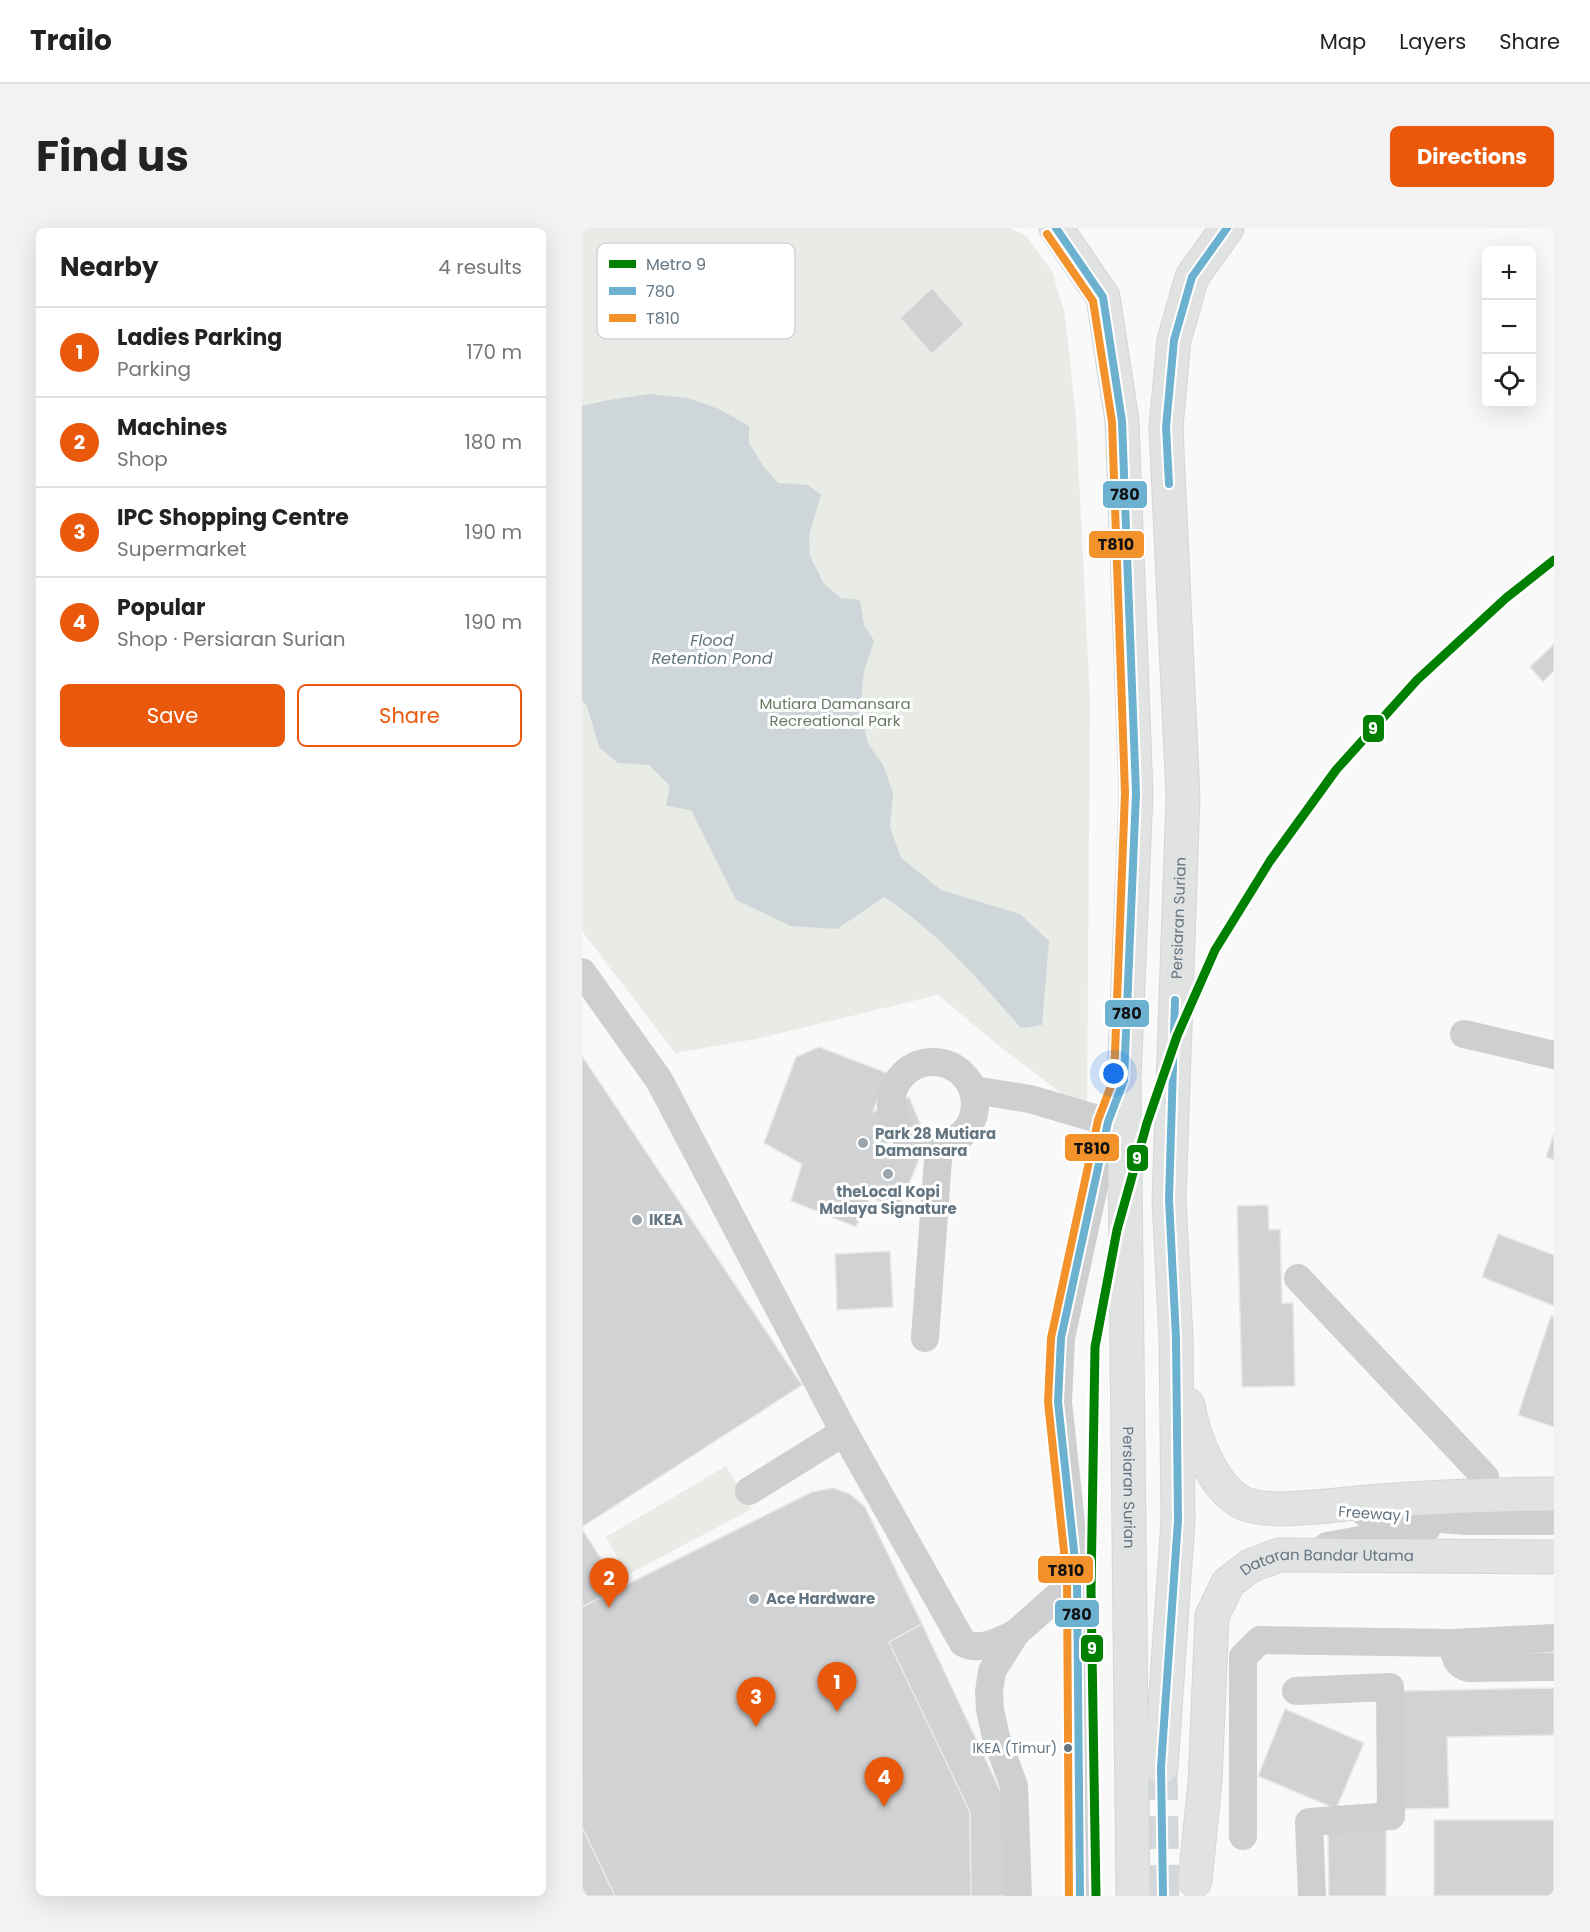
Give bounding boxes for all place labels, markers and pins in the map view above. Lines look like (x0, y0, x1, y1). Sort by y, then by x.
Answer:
place label: Park 28 Mutiara Damansara (875, 1123, 996, 1161)
marker: Park 28 Mutiara Damansara (856, 1136, 870, 1150)
marker: theLocal Kopi Malaya Signature (881, 1167, 895, 1181)
place label: theLocal Kopi Malaya Signature (819, 1181, 957, 1219)
place label: IKEA (649, 1209, 683, 1230)
marker: IKEA (630, 1213, 644, 1227)
pin: 2 (590, 1558, 628, 1608)
place label: Ace Hardware (766, 1588, 875, 1609)
marker: Ace Hardware (747, 1592, 761, 1606)
pin: 1 (818, 1662, 856, 1712)
pin: 3 (736, 1678, 776, 1727)
place label: IKEA (Timur) (972, 1738, 1057, 1758)
marker: IKEA (Timur) (1062, 1742, 1074, 1754)
pin: 4 (864, 1758, 904, 1807)

